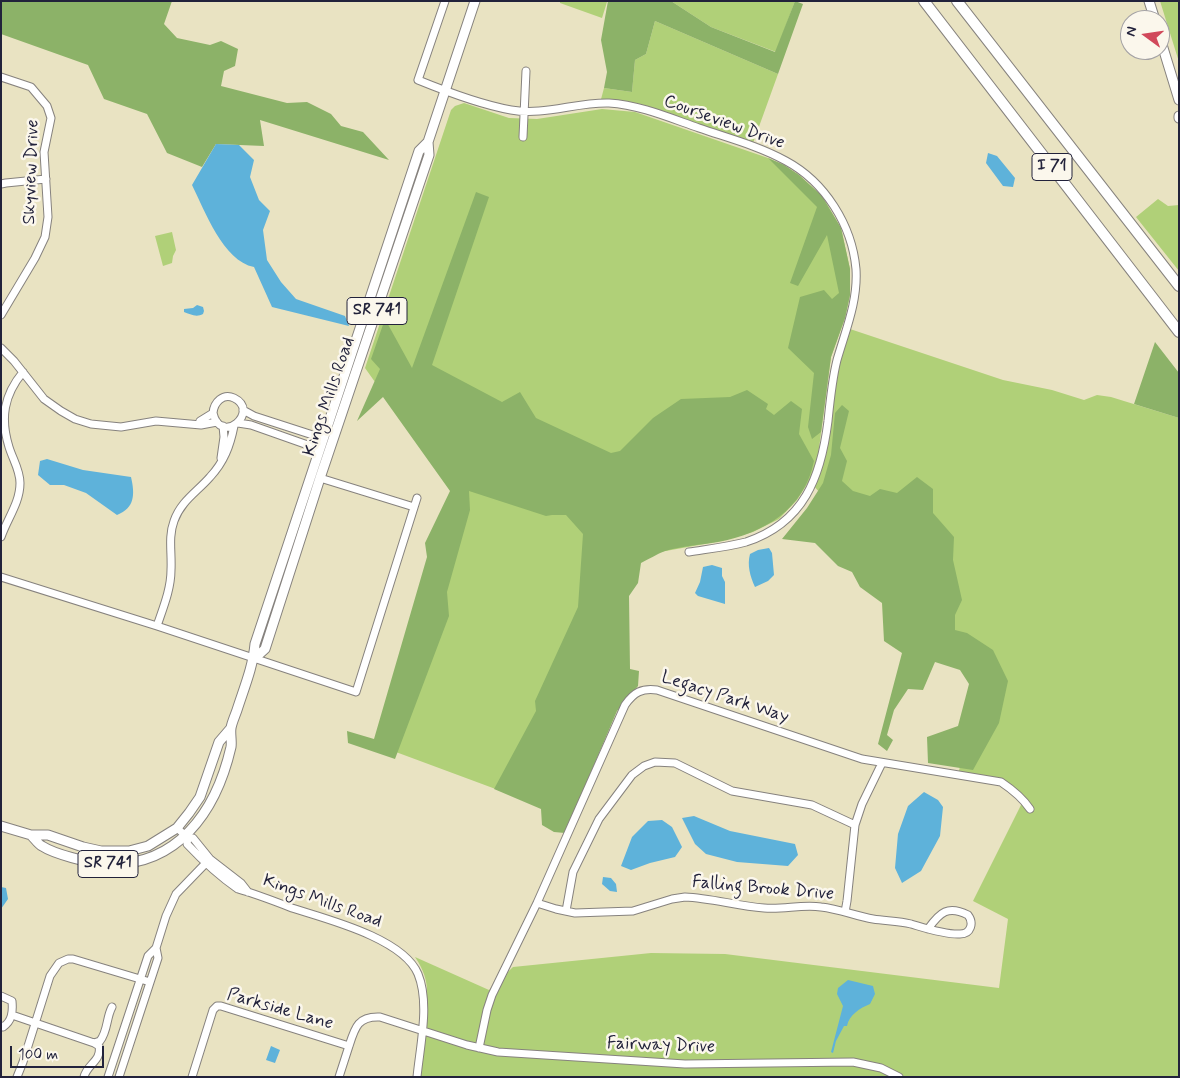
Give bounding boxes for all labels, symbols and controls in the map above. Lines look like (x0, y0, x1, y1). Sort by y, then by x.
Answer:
north arrow (1120, 10, 1170, 60)
text: N (1122, 25, 1141, 38)
street label: Courseview Drive (661, 91, 787, 155)
street label: Skyview Drive (19, 119, 45, 225)
road number: I 71 (1032, 154, 1072, 180)
road number: SR 741 (347, 298, 407, 324)
street label: Kings Mills Road (299, 334, 361, 460)
street label: Legacy Park Way (658, 667, 792, 729)
road number: SR 741 (78, 851, 138, 878)
street label: Kings Mills Road (260, 870, 384, 934)
street label: Falling Brook Drive (691, 872, 835, 906)
street label: Parkside Lane (224, 985, 336, 1035)
street label: Fairway Drive (607, 1033, 715, 1059)
scale bar (12, 1036, 106, 1068)
text: 100 m (18, 1045, 58, 1065)

